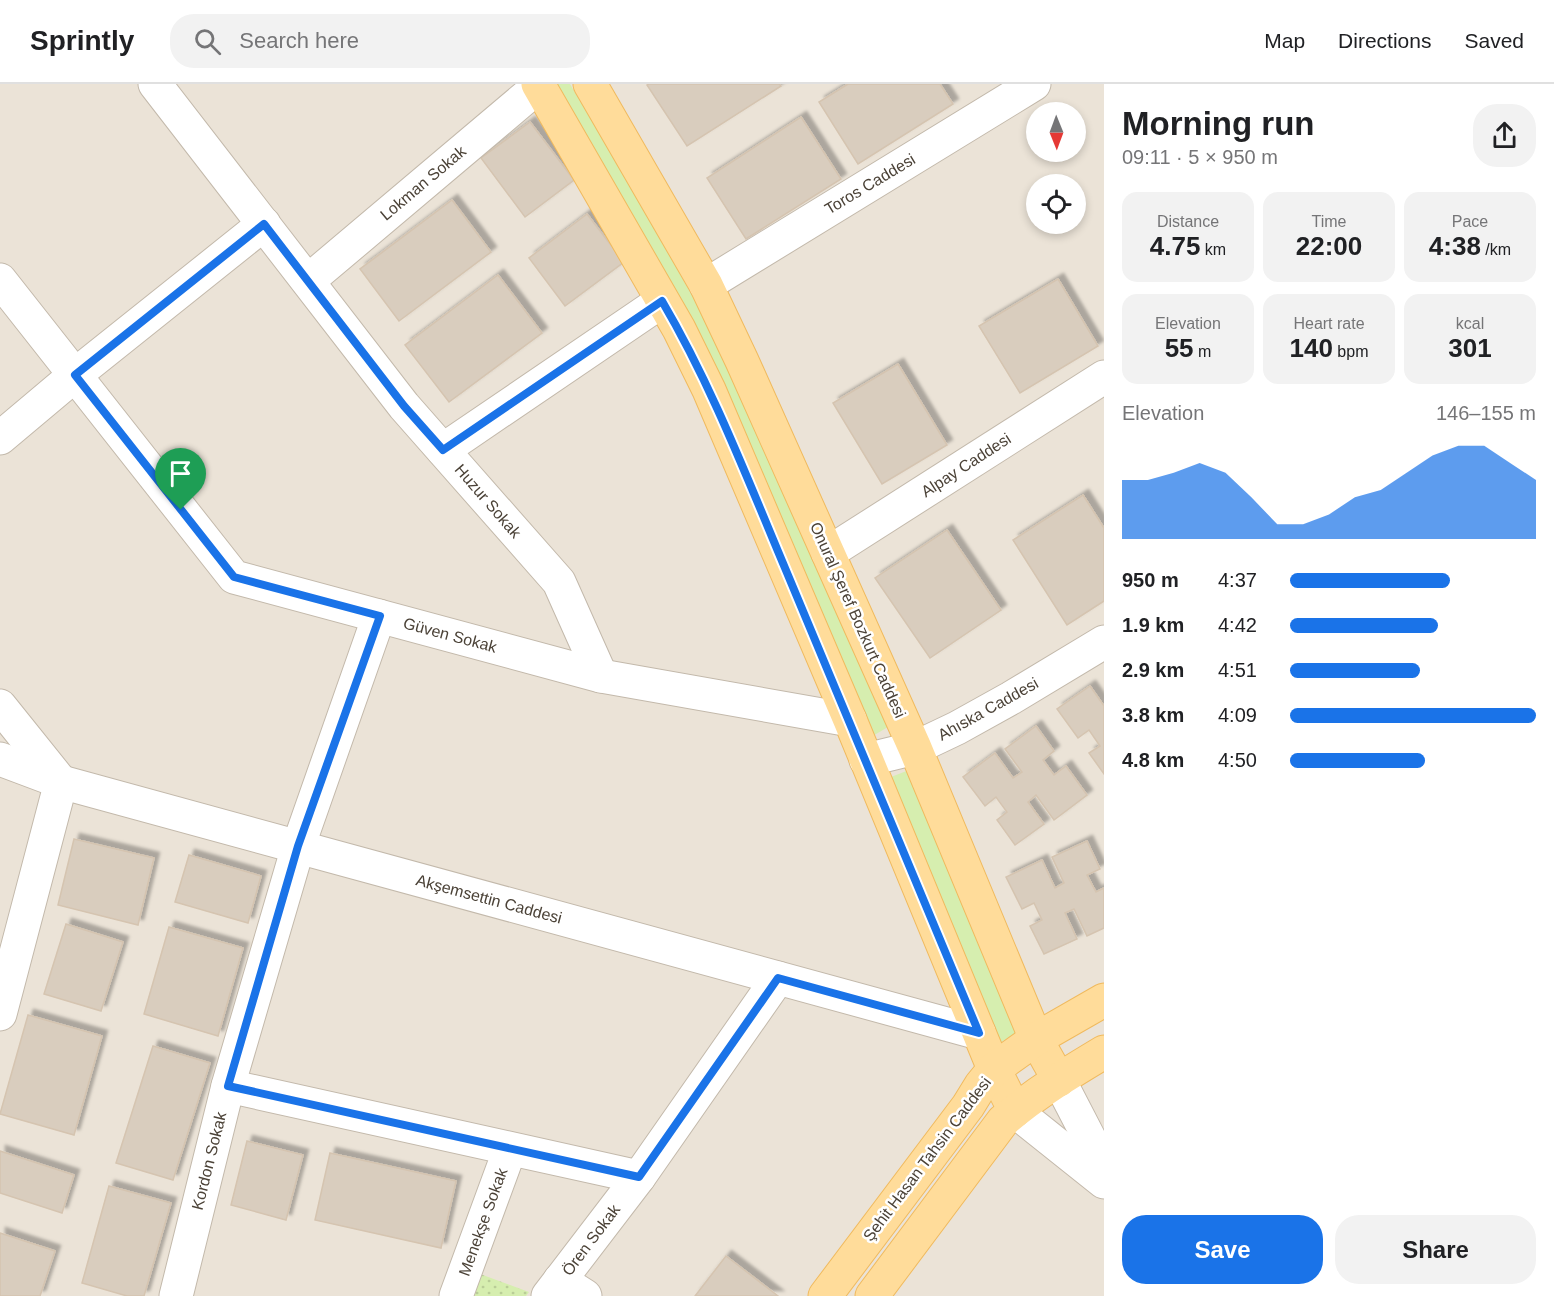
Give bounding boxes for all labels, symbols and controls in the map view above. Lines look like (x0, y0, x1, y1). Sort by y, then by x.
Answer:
search box (170, 14, 590, 68)
text: Sprintly (30, 25, 134, 56)
icon: search (191, 25, 224, 58)
text: Search here (239, 28, 359, 53)
text: Map (1264, 29, 1305, 52)
text: Directions (1338, 29, 1431, 52)
text: Saved (1464, 29, 1524, 52)
north arrow (1026, 102, 1086, 162)
map controls (1026, 102, 1086, 234)
button: share (1473, 104, 1536, 167)
text: Morning run (1122, 105, 1314, 142)
street label: Lokman Sokak (377, 142, 470, 224)
text: 09:11 · 5 × 950 m (1122, 146, 1278, 168)
street label: Toros Caddesi (822, 150, 918, 218)
button: locate (1026, 174, 1086, 234)
text: Distance (1157, 213, 1219, 230)
text: Time (1312, 213, 1346, 230)
text: Pace (1452, 213, 1488, 230)
text: 4.75 (1150, 231, 1200, 261)
text: 22:00 (1296, 231, 1362, 261)
text: 4:38 (1429, 231, 1481, 261)
text: km (1200, 241, 1226, 258)
text: /km (1481, 241, 1511, 258)
text: Elevation (1155, 315, 1221, 332)
text: Heart rate (1293, 315, 1365, 332)
text: kcal (1456, 315, 1484, 332)
text: 55 (1165, 333, 1194, 363)
text: 140 (1290, 333, 1333, 363)
text: 301 (1448, 333, 1492, 363)
text: m (1194, 343, 1211, 360)
text: bpm (1333, 343, 1368, 360)
text: Elevation (1122, 402, 1204, 424)
text: 146–155 m (1436, 402, 1536, 424)
street label: Alpay Caddesi (918, 430, 1014, 500)
pin (155, 448, 206, 510)
icon: arrive (164, 457, 197, 490)
street label: Huzur Sokak (452, 461, 525, 542)
street label: Onural Şeref Bozkurt Caddesi (807, 519, 909, 721)
text: 950 m (1122, 569, 1179, 591)
text: 4:37 (1218, 569, 1257, 591)
street label: Güven Sokak (401, 614, 500, 656)
text: 1.9 km (1122, 614, 1184, 636)
text: 4:42 (1218, 614, 1257, 636)
text: 2.9 km (1122, 659, 1184, 681)
text: 4:51 (1218, 659, 1257, 681)
street label: Ahıska Caddesi (935, 674, 1041, 744)
text: 3.8 km (1122, 704, 1184, 726)
text: 4:09 (1218, 704, 1257, 726)
text: 4.8 km (1122, 749, 1184, 771)
text: 4:50 (1218, 749, 1257, 771)
street label: Akşemsettin Caddesi (414, 871, 564, 927)
street label: Şehit Hasan Tahsin Caddesi (860, 1074, 994, 1244)
street label: Kordon Sokak (189, 1109, 230, 1212)
street label: Menekşe Sokak (456, 1165, 511, 1278)
street label: Ören Sokak (559, 1200, 624, 1279)
button: Save (1122, 1215, 1323, 1284)
button: Share (1335, 1215, 1536, 1284)

